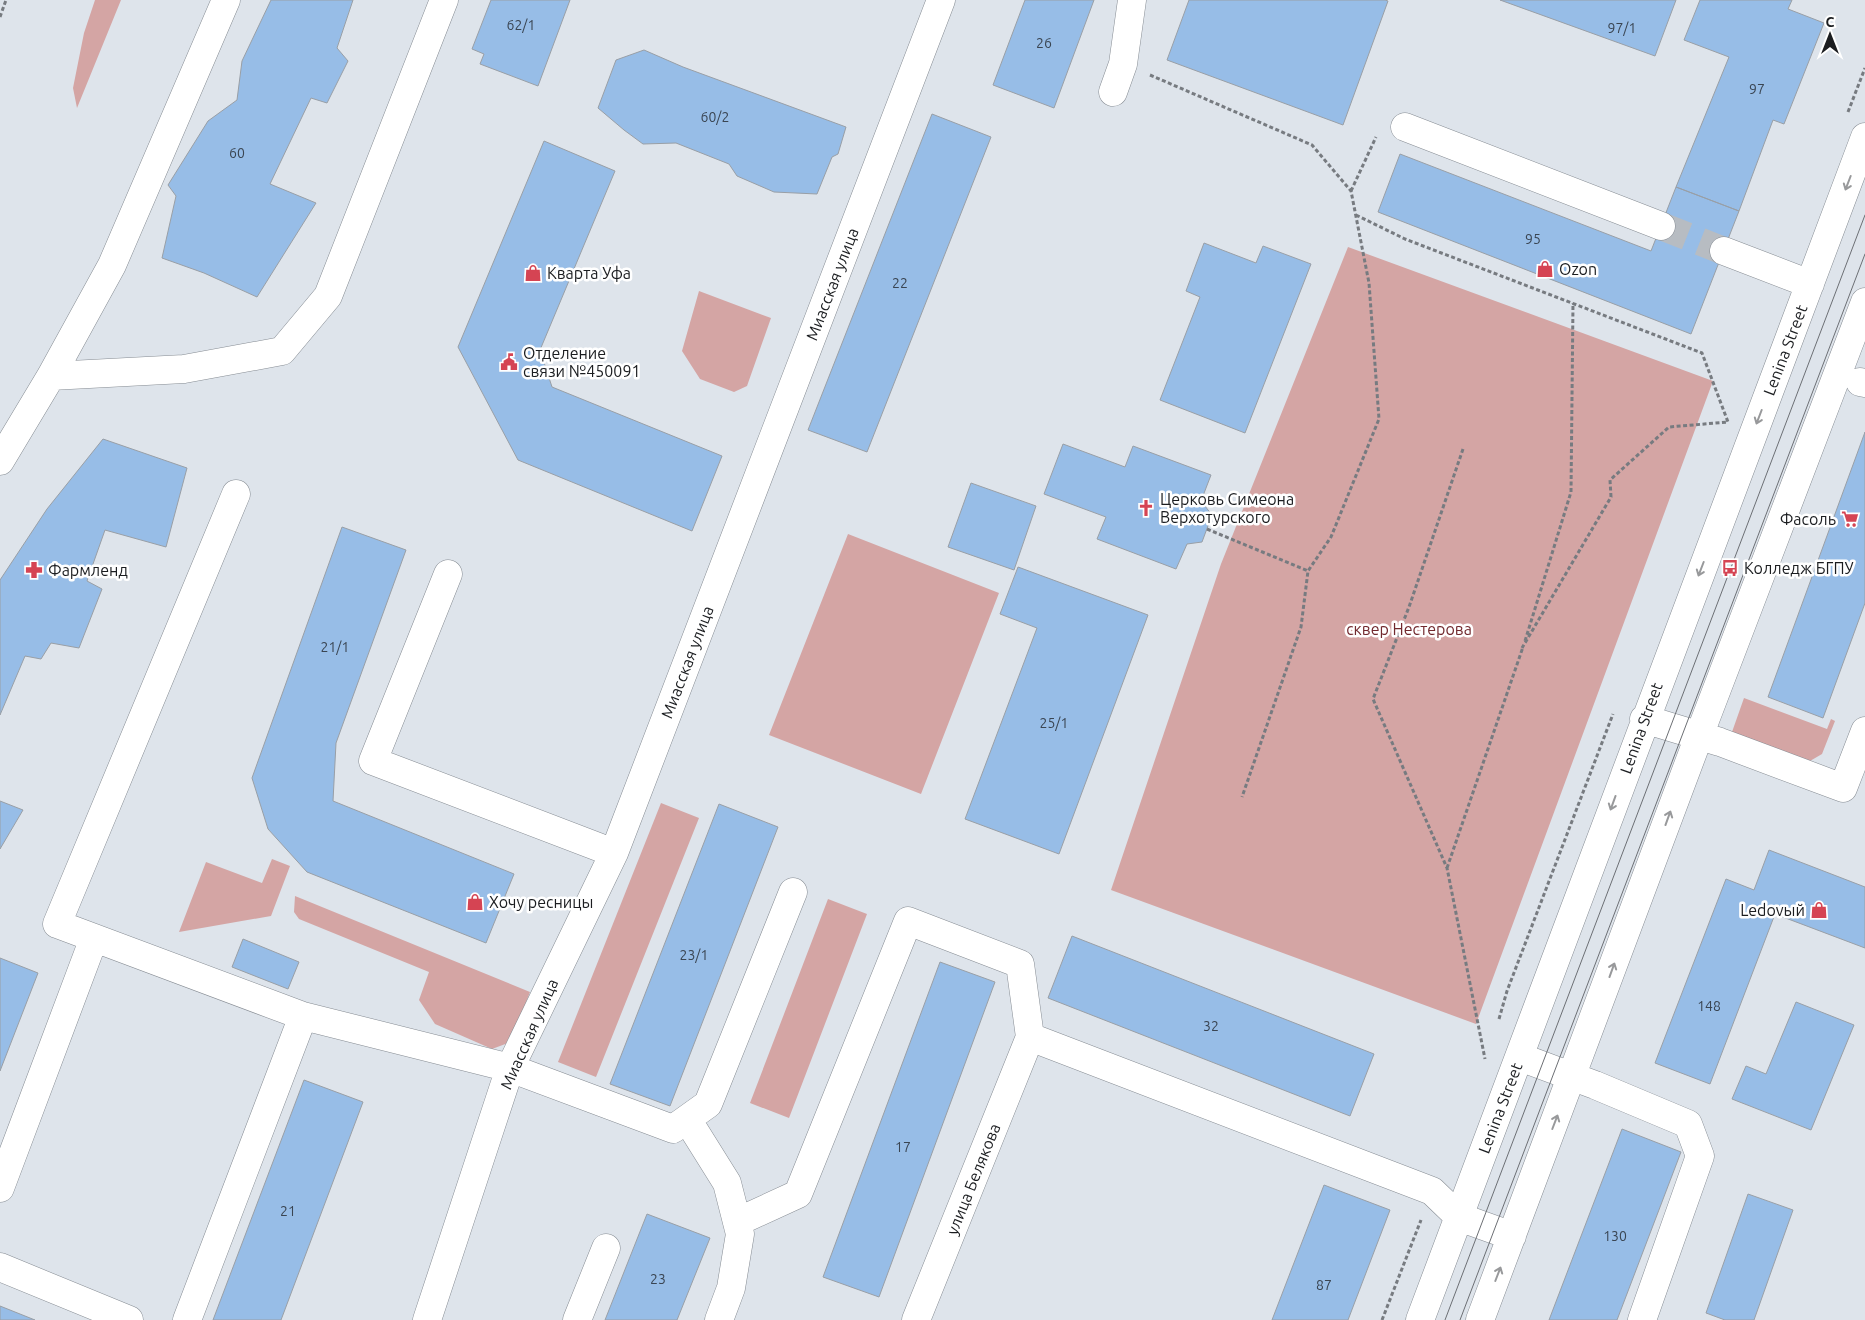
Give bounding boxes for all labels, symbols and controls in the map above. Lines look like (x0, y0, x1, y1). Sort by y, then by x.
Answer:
north arrow (1805, 10, 1855, 60)
text: С (1826, 14, 1835, 30)
house number: 62/1 (507, 17, 535, 33)
house number: 97/1 (1608, 20, 1636, 36)
house number: 26 (1036, 35, 1052, 51)
house number: 97 (1749, 81, 1765, 97)
house number: 60/2 (701, 109, 729, 125)
house number: 60 (229, 145, 245, 161)
one-way arrow (1843, 175, 1852, 190)
street label: Миасская улица (802, 225, 862, 343)
house number: 95 (1525, 231, 1541, 247)
shop icon: Ozon (1535, 259, 1555, 279)
place label: Ozon (1559, 260, 1597, 278)
shop icon: Кварта Уфа (523, 263, 543, 283)
place label: Кварта Уфа (547, 264, 631, 282)
house number: 22 (892, 275, 908, 291)
street label: Lenina Street (1759, 301, 1811, 398)
place label: Отделение связи №450091 (523, 344, 640, 380)
public building icon: Отделение связи №450091 (499, 352, 519, 372)
one-way arrow (1754, 409, 1763, 424)
place label: Церковь Симеона Верхотурского (1160, 490, 1294, 526)
church icon: Церковь Симеона Верхотурского (1136, 498, 1156, 518)
supermarket icon: Фасоль (1840, 509, 1860, 529)
place label: Фасоль (1780, 510, 1836, 528)
bus stop icon: Колледж БГПУ (1720, 558, 1740, 578)
place label: Колледж БГПУ (1744, 559, 1854, 577)
pharmacy icon: Фармленд (24, 560, 44, 580)
one-way arrow (1696, 560, 1705, 576)
place label: Фармленд (48, 561, 128, 579)
street label: Миасская улица (657, 603, 717, 721)
park label: сквер Нестерова (1346, 620, 1472, 638)
house number: 21/1 (321, 639, 349, 655)
street label: Lenina Street (1616, 679, 1666, 776)
house number: 25/1 (1040, 715, 1068, 731)
one-way arrow (1608, 794, 1617, 810)
one-way arrow (1664, 811, 1674, 826)
shop icon: Хочу ресницы (465, 892, 485, 912)
place label: Хочу ресницы (489, 893, 593, 911)
shop icon: Ledovый (1809, 900, 1829, 920)
place label: Ledovый (1740, 901, 1805, 919)
house number: 23/1 (680, 947, 708, 963)
one-way arrow (1608, 963, 1617, 978)
street label: Миасская улица (497, 976, 561, 1092)
house number: 148 (1697, 998, 1721, 1014)
house number: 32 (1203, 1018, 1219, 1034)
street label: Lenina Street (1474, 1059, 1526, 1156)
one-way arrow (1551, 1115, 1560, 1131)
street label: улица Белякова (942, 1121, 1004, 1237)
house number: 17 (895, 1139, 911, 1155)
house number: 21 (280, 1203, 296, 1219)
house number: 130 (1603, 1228, 1627, 1244)
one-way arrow (1494, 1267, 1503, 1283)
house number: 23 (650, 1271, 666, 1287)
house number: 87 (1316, 1277, 1332, 1293)

